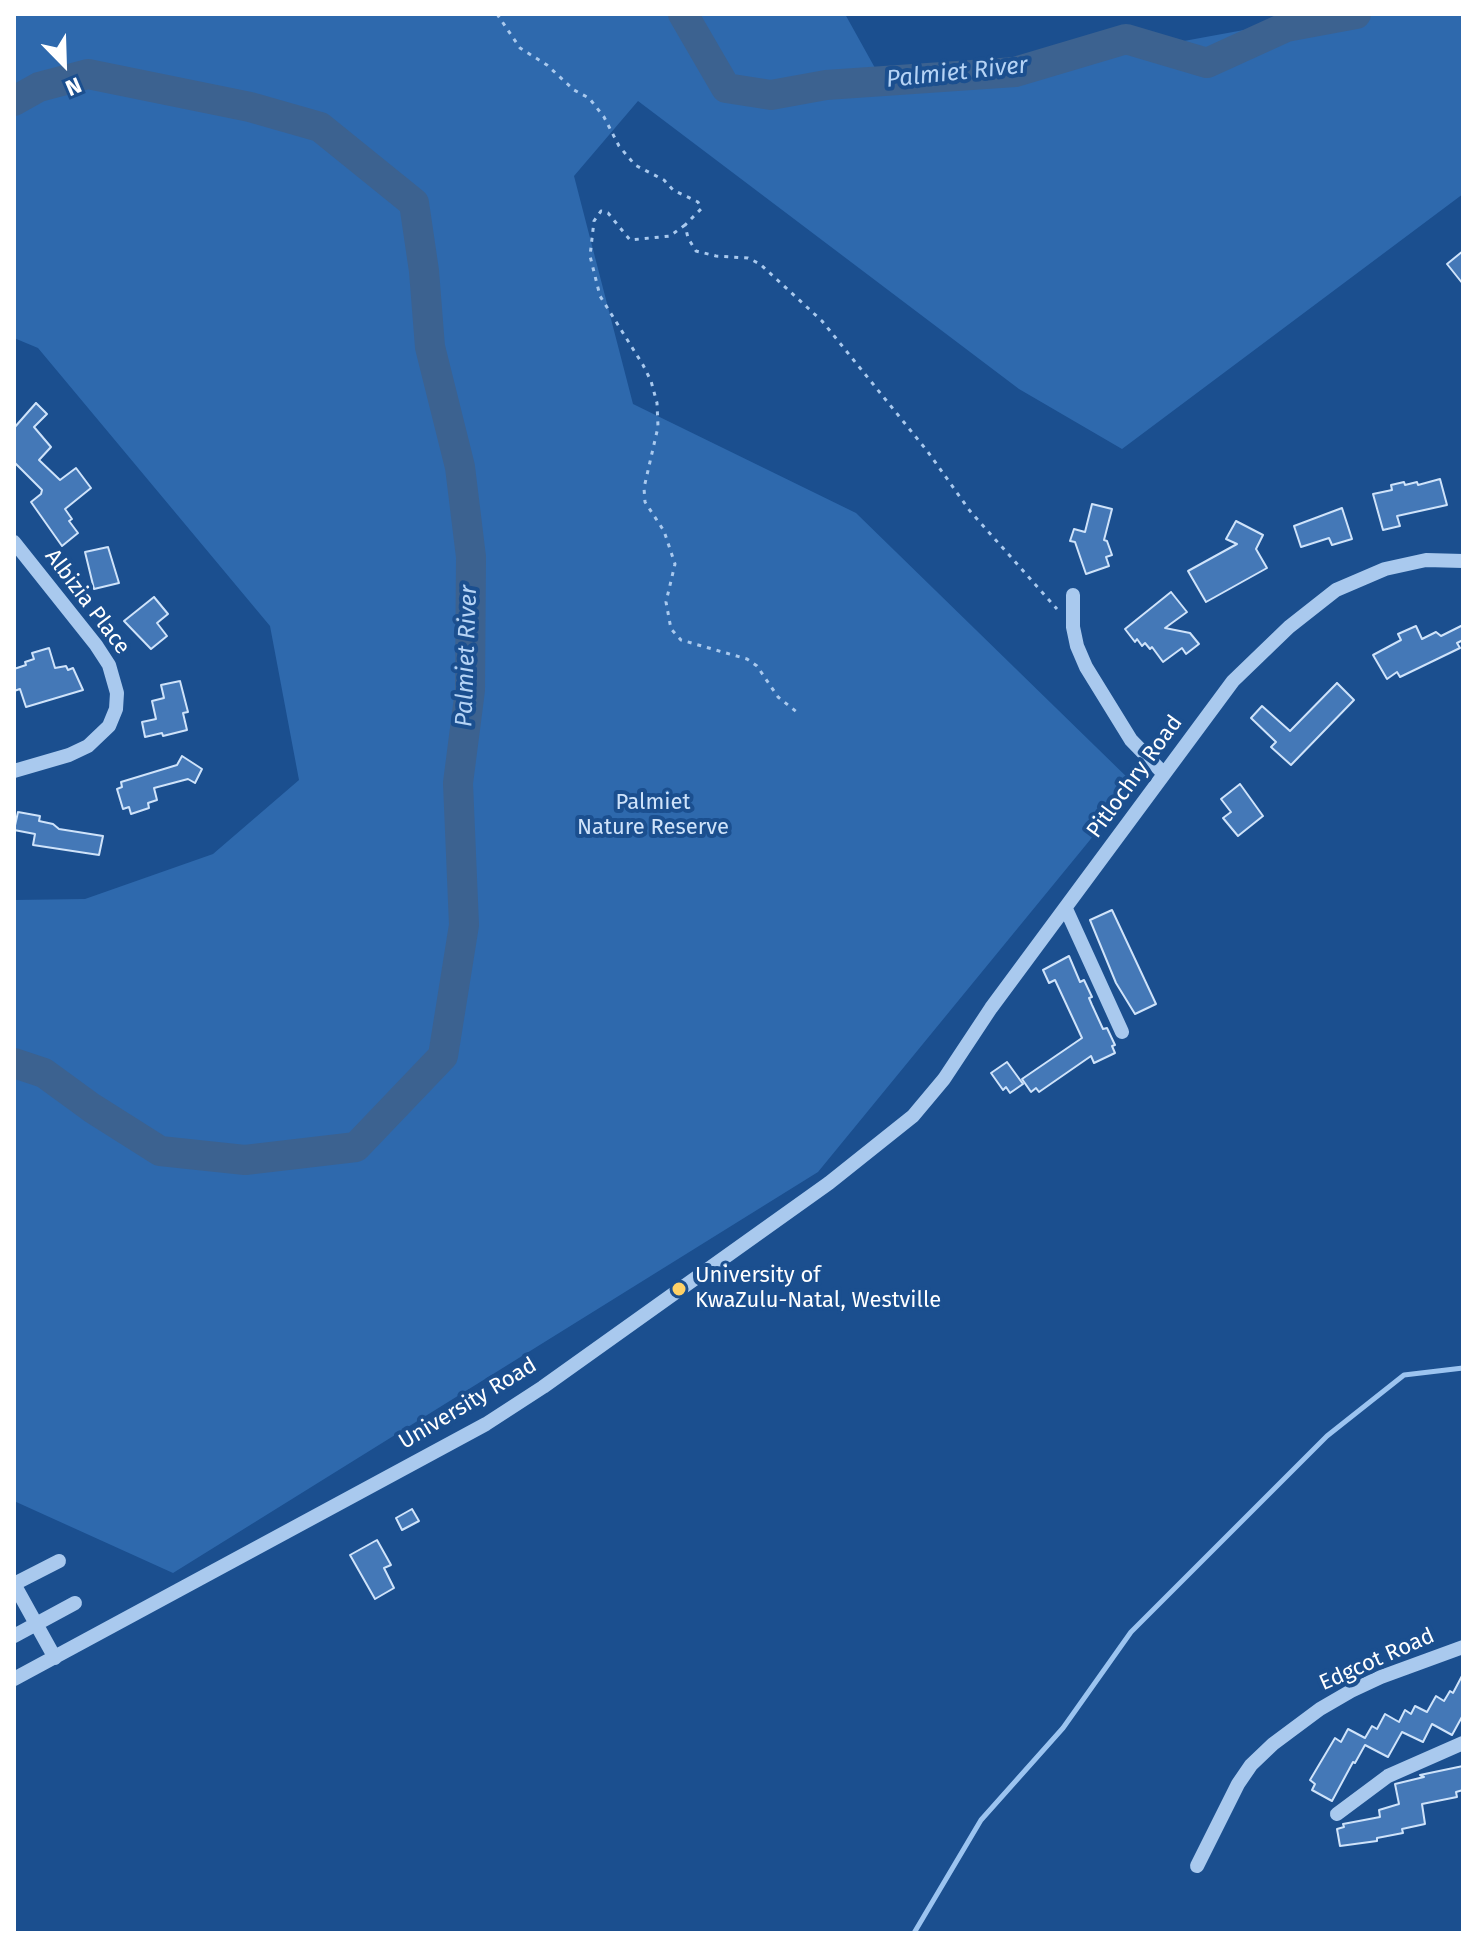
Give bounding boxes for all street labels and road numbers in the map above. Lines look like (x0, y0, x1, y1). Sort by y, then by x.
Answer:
street label: Albizia Place (39, 544, 135, 660)
street label: Pitlochry Road (1082, 711, 1188, 843)
street label: University Road (394, 1352, 542, 1456)
street label: Edgcot Road (1315, 1623, 1439, 1697)

